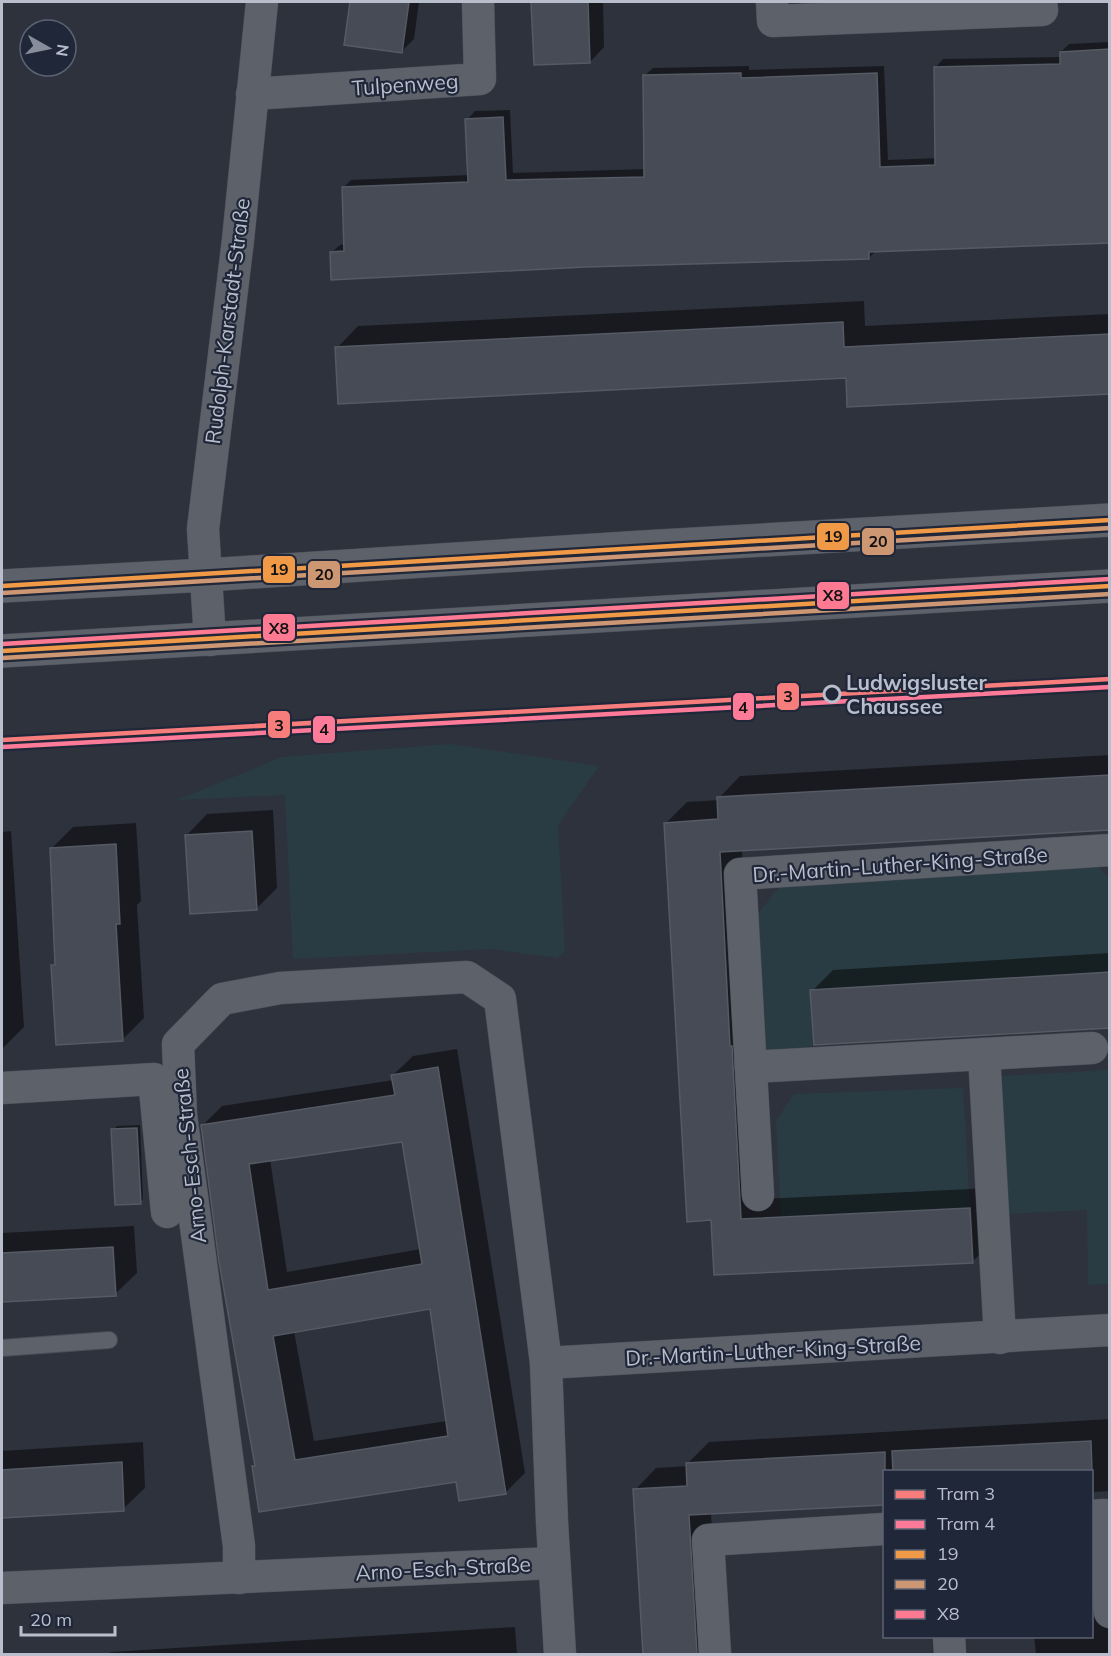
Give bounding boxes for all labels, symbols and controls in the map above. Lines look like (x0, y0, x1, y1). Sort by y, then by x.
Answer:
north arrow (18, 18, 78, 78)
text: N (52, 43, 74, 58)
street label: Tulpenweg (351, 67, 459, 101)
street label: Rudolph-Karstadt-Straße (199, 197, 255, 445)
line badge: 19 (816, 522, 850, 551)
text: 19 (823, 526, 843, 546)
line badge: 20 (861, 527, 895, 556)
text: 20 (868, 531, 888, 551)
line badge: 19 (262, 555, 296, 584)
text: 19 (269, 559, 289, 579)
line badge: 20 (307, 560, 341, 589)
text: 20 (314, 564, 334, 584)
line badge: X8 (816, 581, 850, 610)
text: X8 (822, 585, 844, 605)
line badge: X8 (262, 613, 296, 642)
text: X8 (268, 618, 290, 638)
place label: Ludwigsluster Chaussee (846, 669, 987, 719)
line badge: 3 (776, 682, 800, 711)
marker: Ludwigsluster Chaussee (823, 685, 841, 703)
text: 3 (783, 686, 793, 706)
line badge: 4 (732, 692, 755, 721)
text: 4 (738, 697, 748, 717)
line badge: 3 (267, 710, 291, 739)
text: 3 (274, 715, 284, 735)
line badge: 4 (312, 715, 336, 744)
text: 4 (319, 719, 329, 739)
street label: Dr.-Martin-Luther-King-Straße (752, 841, 1048, 887)
street label: Arno-Esch-Straße (167, 1067, 211, 1245)
street label: Dr.-Martin-Luther-King-Straße (625, 1329, 921, 1371)
legend (883, 1470, 1093, 1638)
text: Tram 3 (937, 1482, 995, 1505)
text: Tram 4 (937, 1512, 995, 1535)
text: 19 (937, 1542, 959, 1565)
street label: Arno-Esch-Straße (355, 1550, 531, 1586)
text: 20 (937, 1572, 959, 1595)
scale bar (21, 1599, 116, 1637)
text: X8 (937, 1602, 960, 1625)
text: 20 m (30, 1608, 72, 1631)

